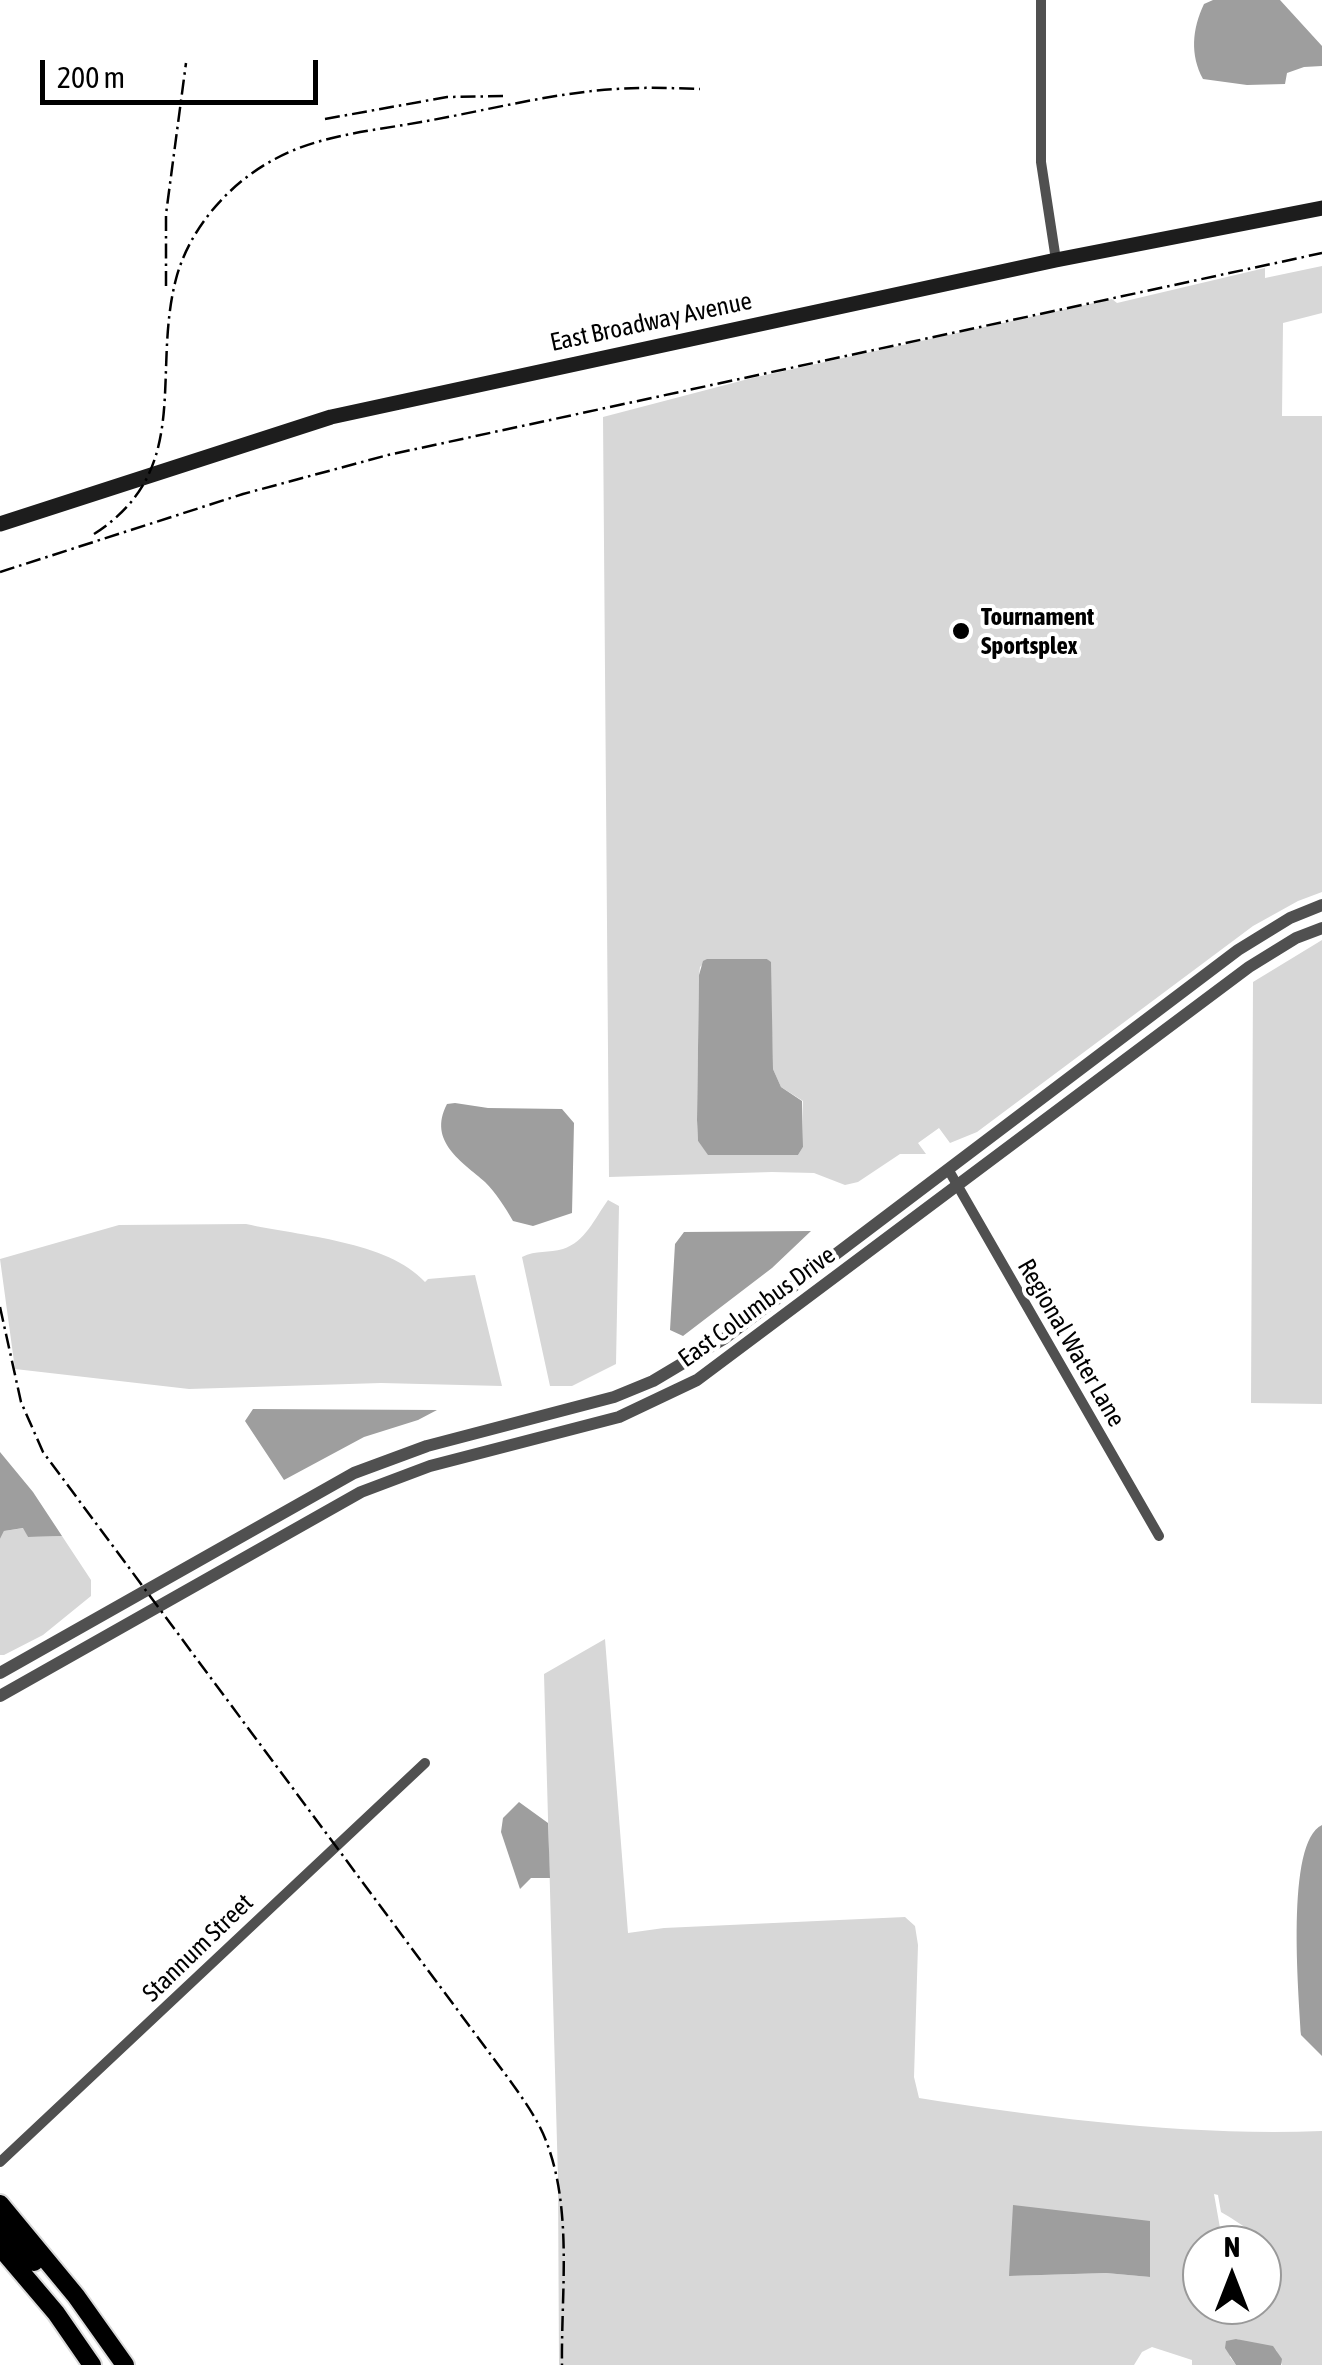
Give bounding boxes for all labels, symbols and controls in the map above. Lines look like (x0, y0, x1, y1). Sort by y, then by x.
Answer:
scale bar (45, 40, 322, 102)
text: 200 m (57, 60, 125, 94)
street label: East Broadway Avenue (547, 286, 755, 358)
place label: Tournament Sportsplex (981, 602, 1094, 661)
marker: Tournament Sportsplex (950, 620, 972, 642)
street label: East Columbus Drive (673, 1240, 841, 1374)
street label: Regional Water Lane (1011, 1254, 1131, 1432)
street label: Stannum Street (137, 1888, 259, 2008)
north arrow (1182, 2225, 1282, 2325)
text: N (1224, 2231, 1240, 2263)

